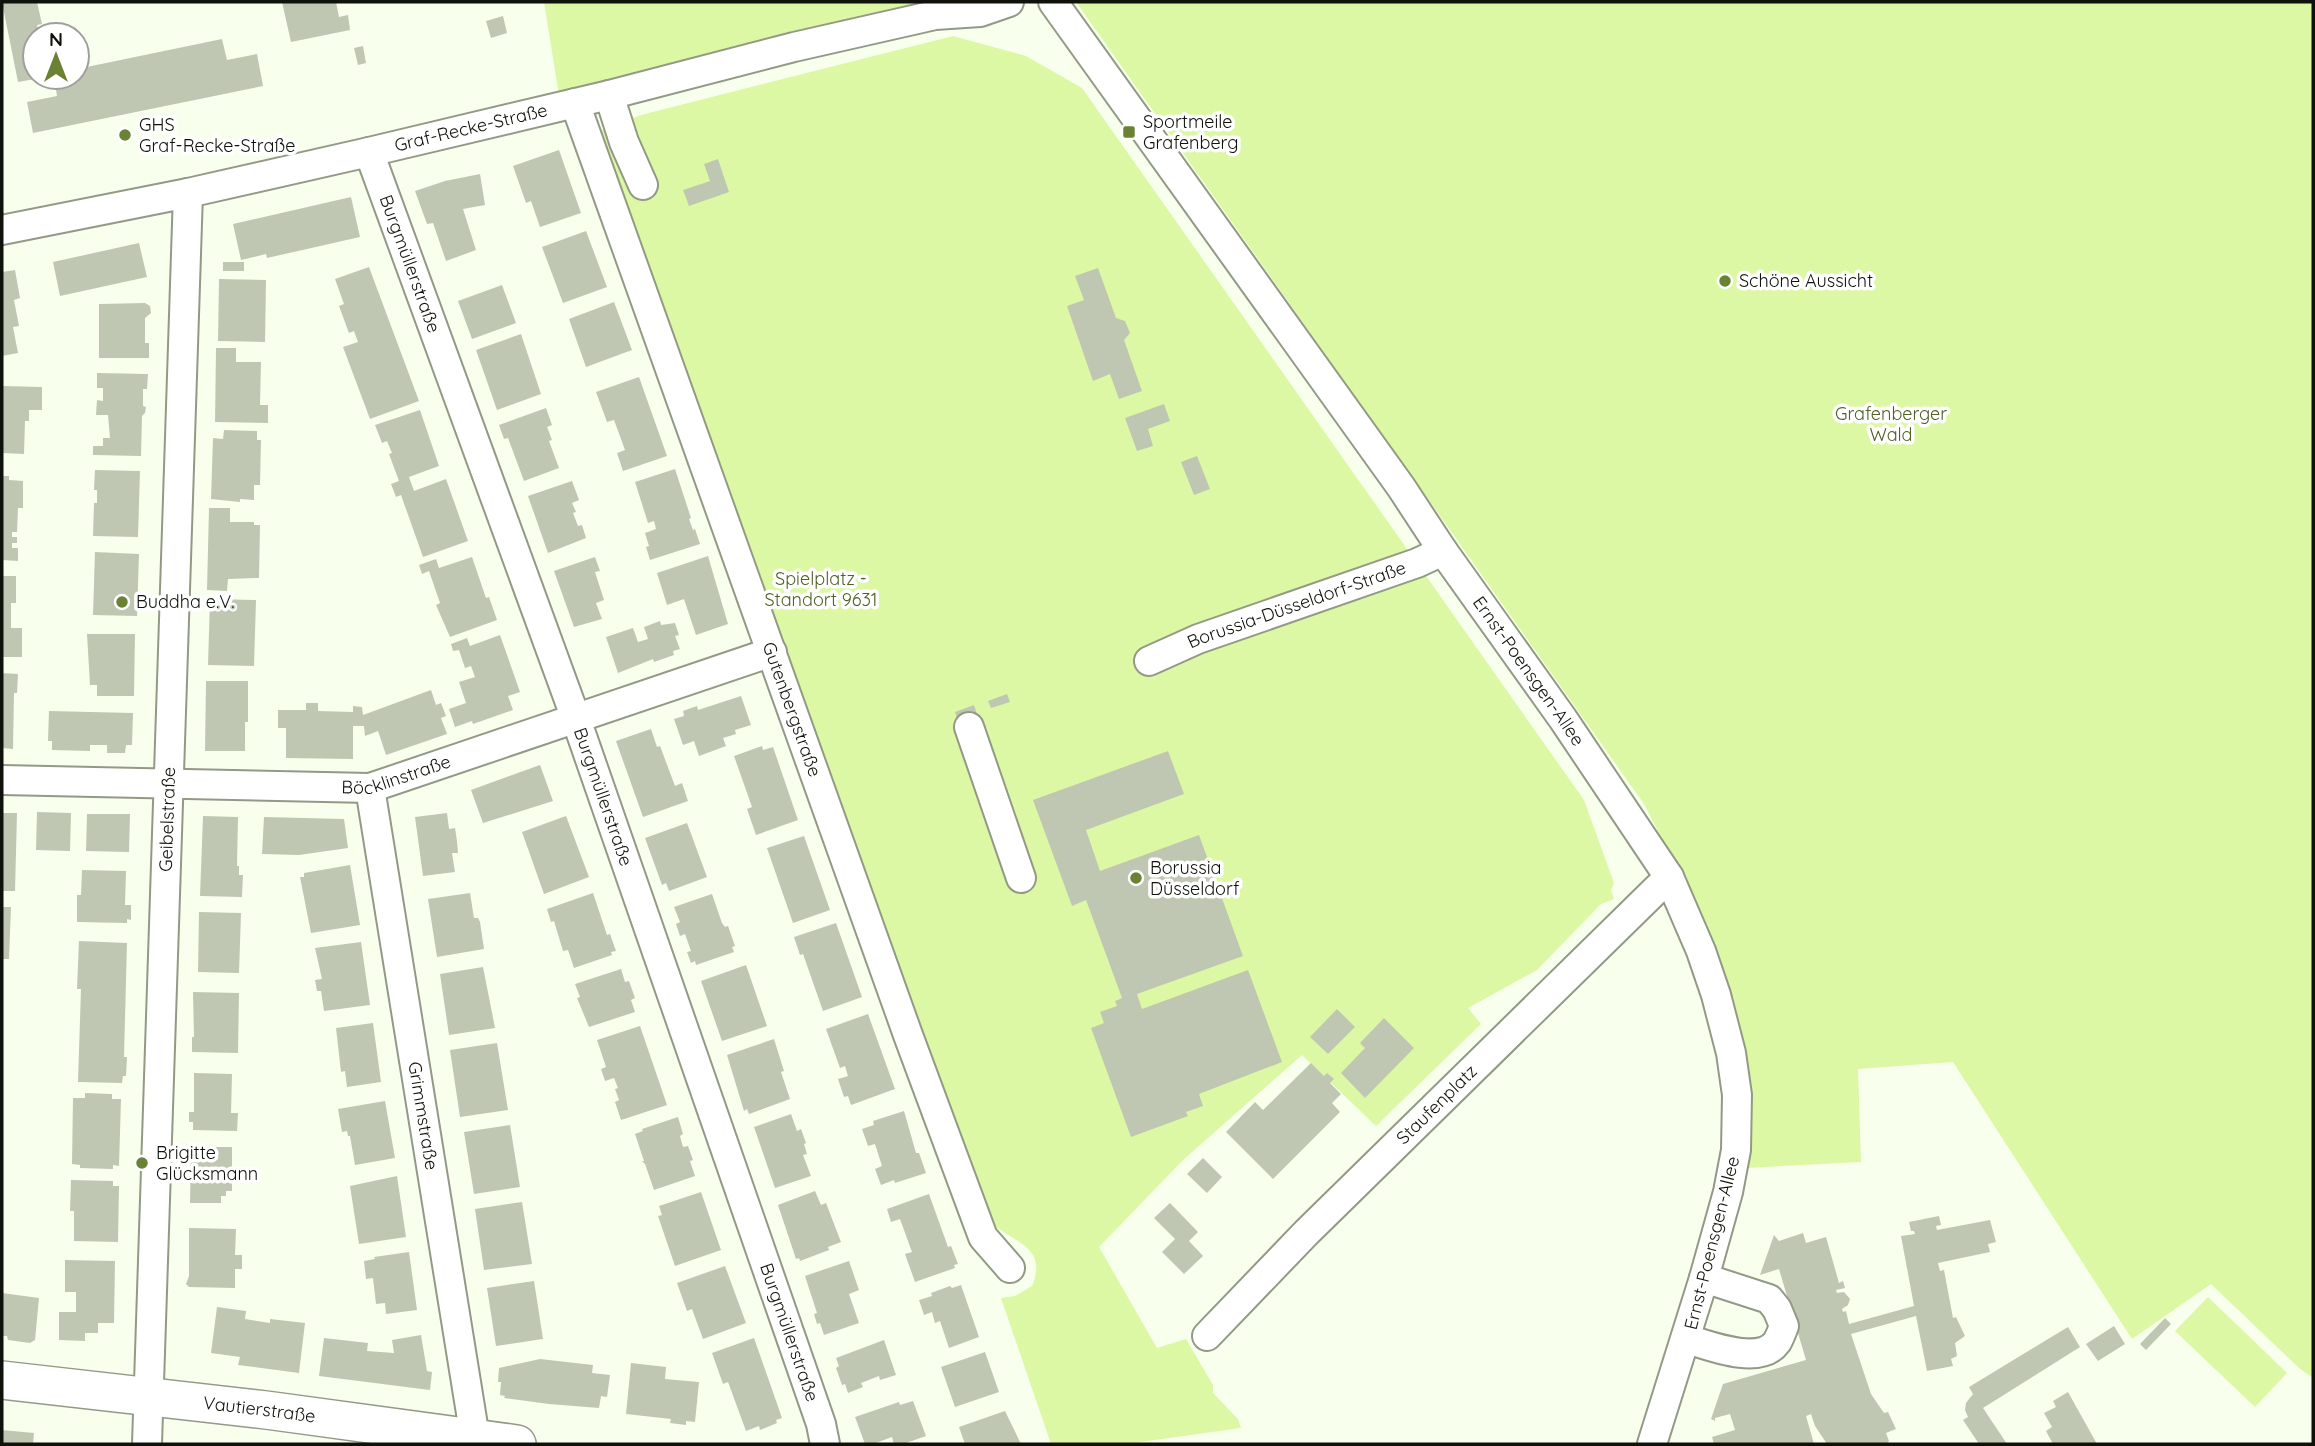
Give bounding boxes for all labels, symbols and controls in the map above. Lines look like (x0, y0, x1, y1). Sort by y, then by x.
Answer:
north arrow (21, 21, 91, 91)
text: N (49, 27, 63, 51)
street label: Graf-Recke-Straße (392, 98, 550, 157)
place label: Sportmeile Grafenberg (1143, 110, 1238, 154)
place label: GHS Graf-Recke-Straße (139, 113, 295, 157)
marker: Sportmeile Grafenberg (1121, 124, 1137, 140)
marker: GHS Graf-Recke-Straße (117, 127, 133, 143)
street label: Burgmüllerstraße (375, 192, 446, 336)
place label: Schöne Aussicht (1739, 269, 1873, 292)
marker: Schöne Aussicht (1717, 273, 1733, 289)
park label: Grafenberger Wald (1835, 402, 1947, 446)
street label: Borussia-Düsseldorf-Straße (1183, 556, 1409, 653)
park label: Spielplatz - Standort 9631 (764, 567, 878, 611)
place label: Buddha e.V. (136, 590, 234, 613)
street label: Ernst-Poensgen-Allee (1468, 592, 1590, 750)
marker: Buddha e.V. (114, 594, 130, 610)
street label: Gutenbergstraße (758, 639, 827, 780)
street label: Burgmüllerstraße (569, 724, 638, 869)
street label: Böcklinstraße (341, 750, 454, 799)
street label: Geibelstraße (154, 766, 180, 872)
place label: Borussia Düsseldorf (1150, 856, 1240, 900)
marker: Borussia Düsseldorf (1128, 870, 1144, 886)
street label: Grimmstraße (403, 1060, 444, 1172)
street label: Staufenplatz (1391, 1060, 1482, 1149)
place label: Brigitte Glücksmann (156, 1141, 258, 1185)
street label: Ernst-Poensgen-Allee (1679, 1154, 1744, 1332)
marker: Brigitte Glücksmann (134, 1155, 150, 1171)
street label: Burgmüllerstraße (755, 1260, 824, 1405)
street label: Vautierstraße (202, 1391, 317, 1428)

